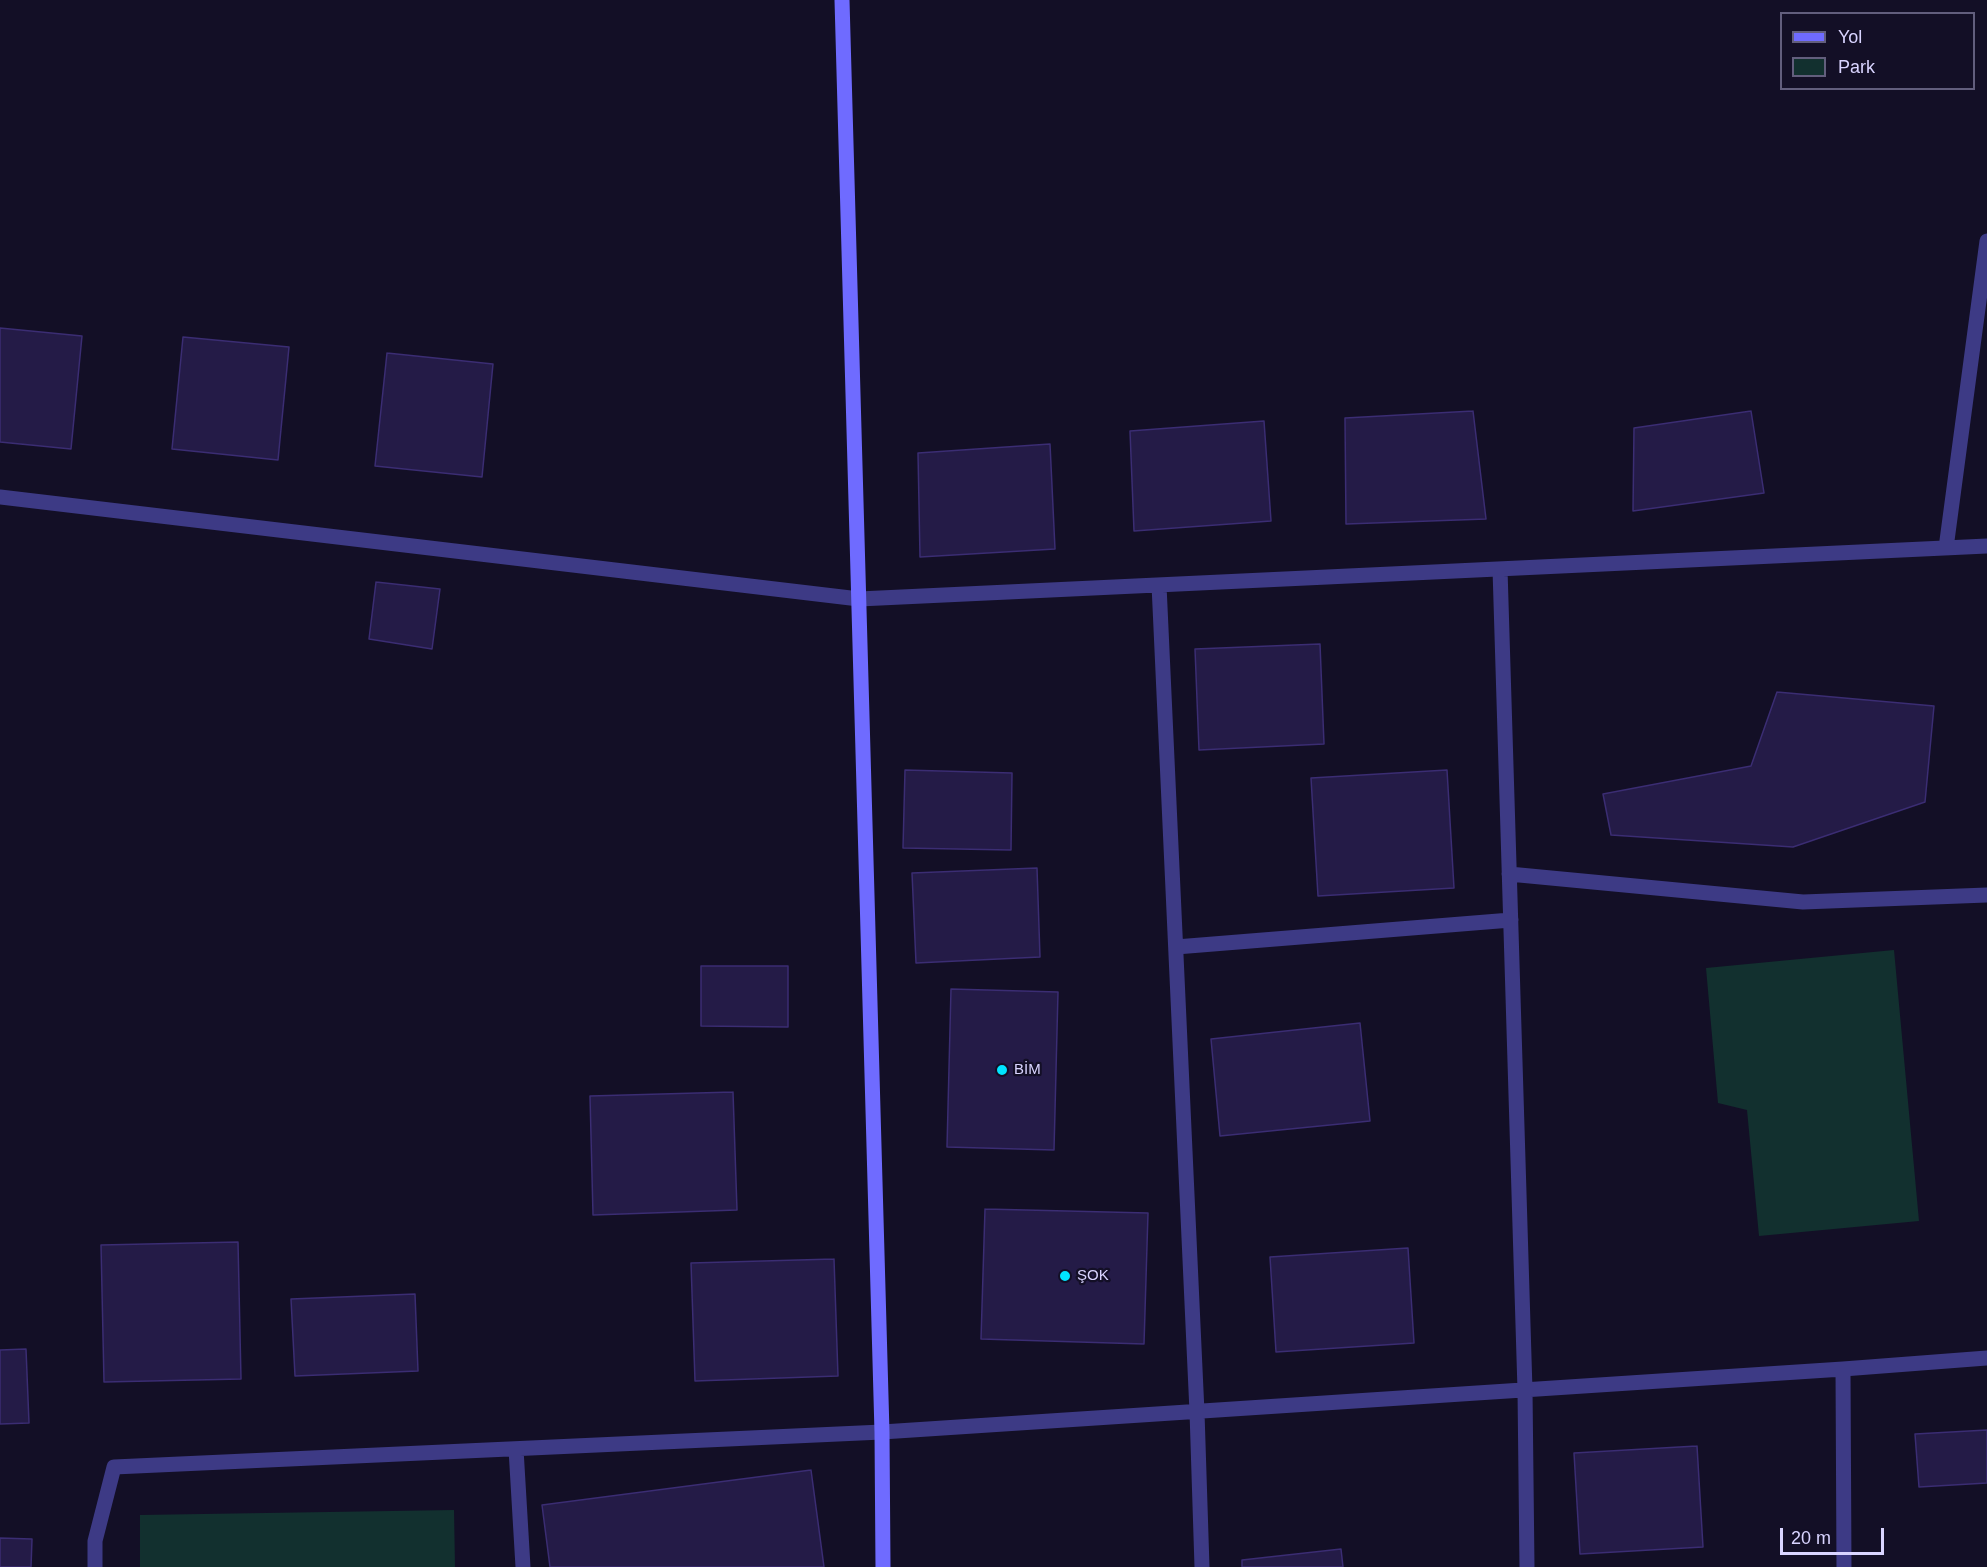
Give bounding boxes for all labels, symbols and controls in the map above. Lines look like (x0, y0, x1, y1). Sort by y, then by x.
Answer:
legend (1780, 12, 1975, 90)
text: Yol (1838, 27, 1862, 47)
text: Park (1838, 57, 1875, 77)
place label: BİM (1014, 1061, 1041, 1079)
marker: BİM (995, 1063, 1009, 1077)
place label: ŞOK (1077, 1267, 1109, 1285)
marker: ŞOK (1058, 1269, 1072, 1283)
scale bar (1783, 1516, 1886, 1554)
text: 20 m (1791, 1528, 1831, 1548)

